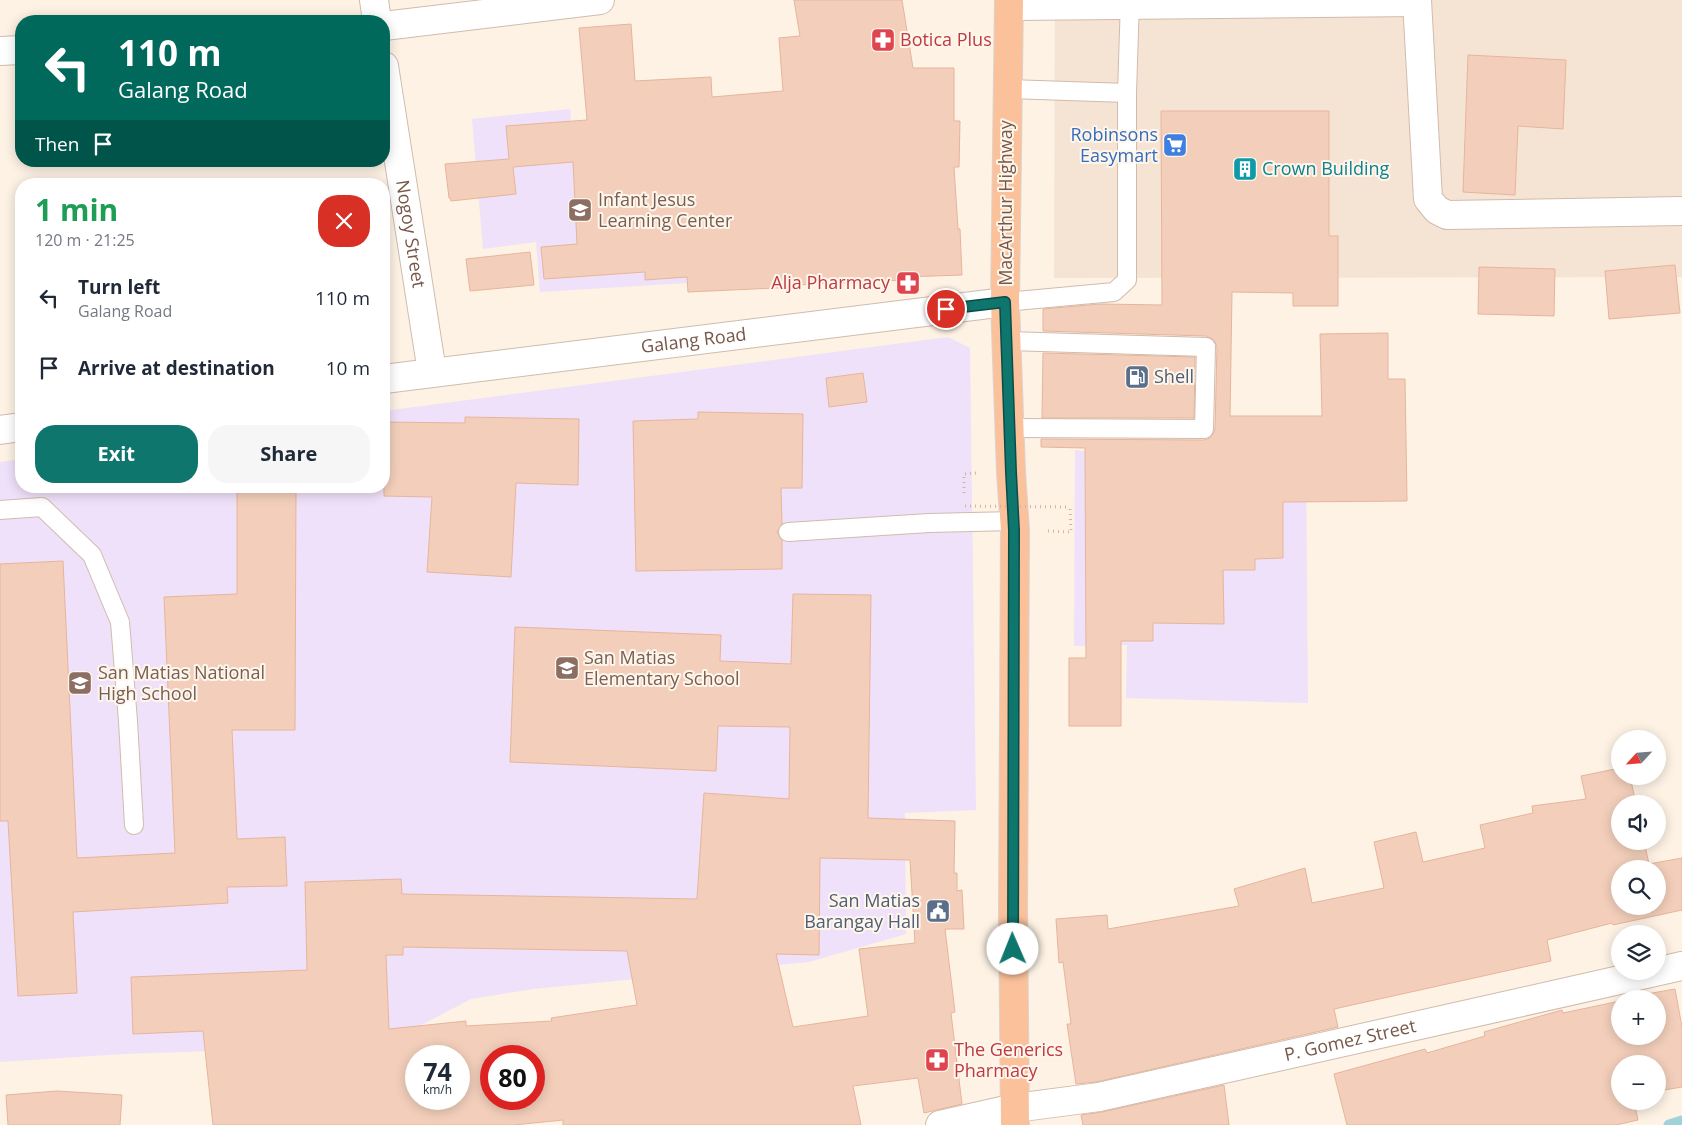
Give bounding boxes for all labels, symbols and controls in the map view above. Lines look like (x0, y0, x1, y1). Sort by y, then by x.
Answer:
pharmacy icon: Botica Plus (870, 27, 896, 53)
place label: Botica Plus (900, 27, 992, 51)
text: 110 m (118, 29, 222, 76)
icon: left (35, 35, 100, 100)
text: Galang Road (118, 74, 248, 104)
street label: MacArthur Highway (993, 119, 1017, 286)
place label: Robinsons Easymart (1070, 122, 1158, 167)
icon: arrive (89, 130, 117, 158)
text: Then (35, 131, 79, 157)
supermarket icon: Robinsons Easymart (1162, 132, 1188, 158)
building icon: Crown Building (1232, 156, 1258, 182)
place label: Crown Building (1262, 156, 1390, 180)
street label: Nogoy Street (391, 178, 432, 290)
place label: Infant Jesus Learning Center (598, 187, 733, 232)
text: 1 min (35, 189, 118, 230)
button: close (318, 195, 370, 247)
school or university icon: Infant Jesus Learning Center (567, 197, 593, 223)
text: 120 m · 21:25 (35, 229, 135, 251)
place label: Alja Pharmacy (771, 270, 891, 294)
pharmacy icon: Alja Pharmacy (895, 270, 921, 296)
text: Turn left (78, 274, 160, 300)
icon: left (35, 284, 63, 312)
text: 110 m (315, 285, 370, 311)
pin (925, 288, 967, 330)
icon: arrive (932, 295, 960, 323)
text: Galang Road (78, 300, 172, 322)
street label: Galang Road (639, 321, 748, 358)
icon: arrive (35, 354, 63, 382)
text: Arrive at destination (78, 355, 275, 381)
text: 10 m (326, 355, 370, 381)
fuel station icon: Shell (1124, 364, 1150, 390)
place label: Shell (1154, 364, 1194, 388)
button: Exit (35, 425, 198, 483)
button: Share (208, 425, 370, 483)
place label: San Matias Elementary School (584, 645, 740, 690)
school or university icon: San Matias Elementary School (554, 655, 580, 681)
place label: San Matias National High School (98, 660, 265, 705)
school or university icon: San Matias National High School (67, 670, 93, 696)
north arrow (1611, 730, 1666, 785)
map controls (1611, 730, 1666, 1110)
button: sound (1611, 795, 1666, 850)
button: search (1611, 860, 1666, 915)
place label: San Matias Barangay Hall (804, 888, 920, 933)
public building icon: San Matias Barangay Hall (925, 898, 951, 924)
position arrow (986, 922, 1038, 974)
button: layers (1611, 925, 1666, 980)
button: + (1611, 990, 1666, 1045)
street label: P. Gomez Street (1282, 1013, 1418, 1066)
place label: The Generics Pharmacy (954, 1037, 1063, 1082)
speed limit sign: 80 (480, 1045, 545, 1110)
pharmacy icon: The Generics Pharmacy (924, 1047, 950, 1073)
text: 74 (423, 1054, 452, 1088)
button: − (1611, 1055, 1666, 1110)
text: km/h (423, 1081, 452, 1098)

